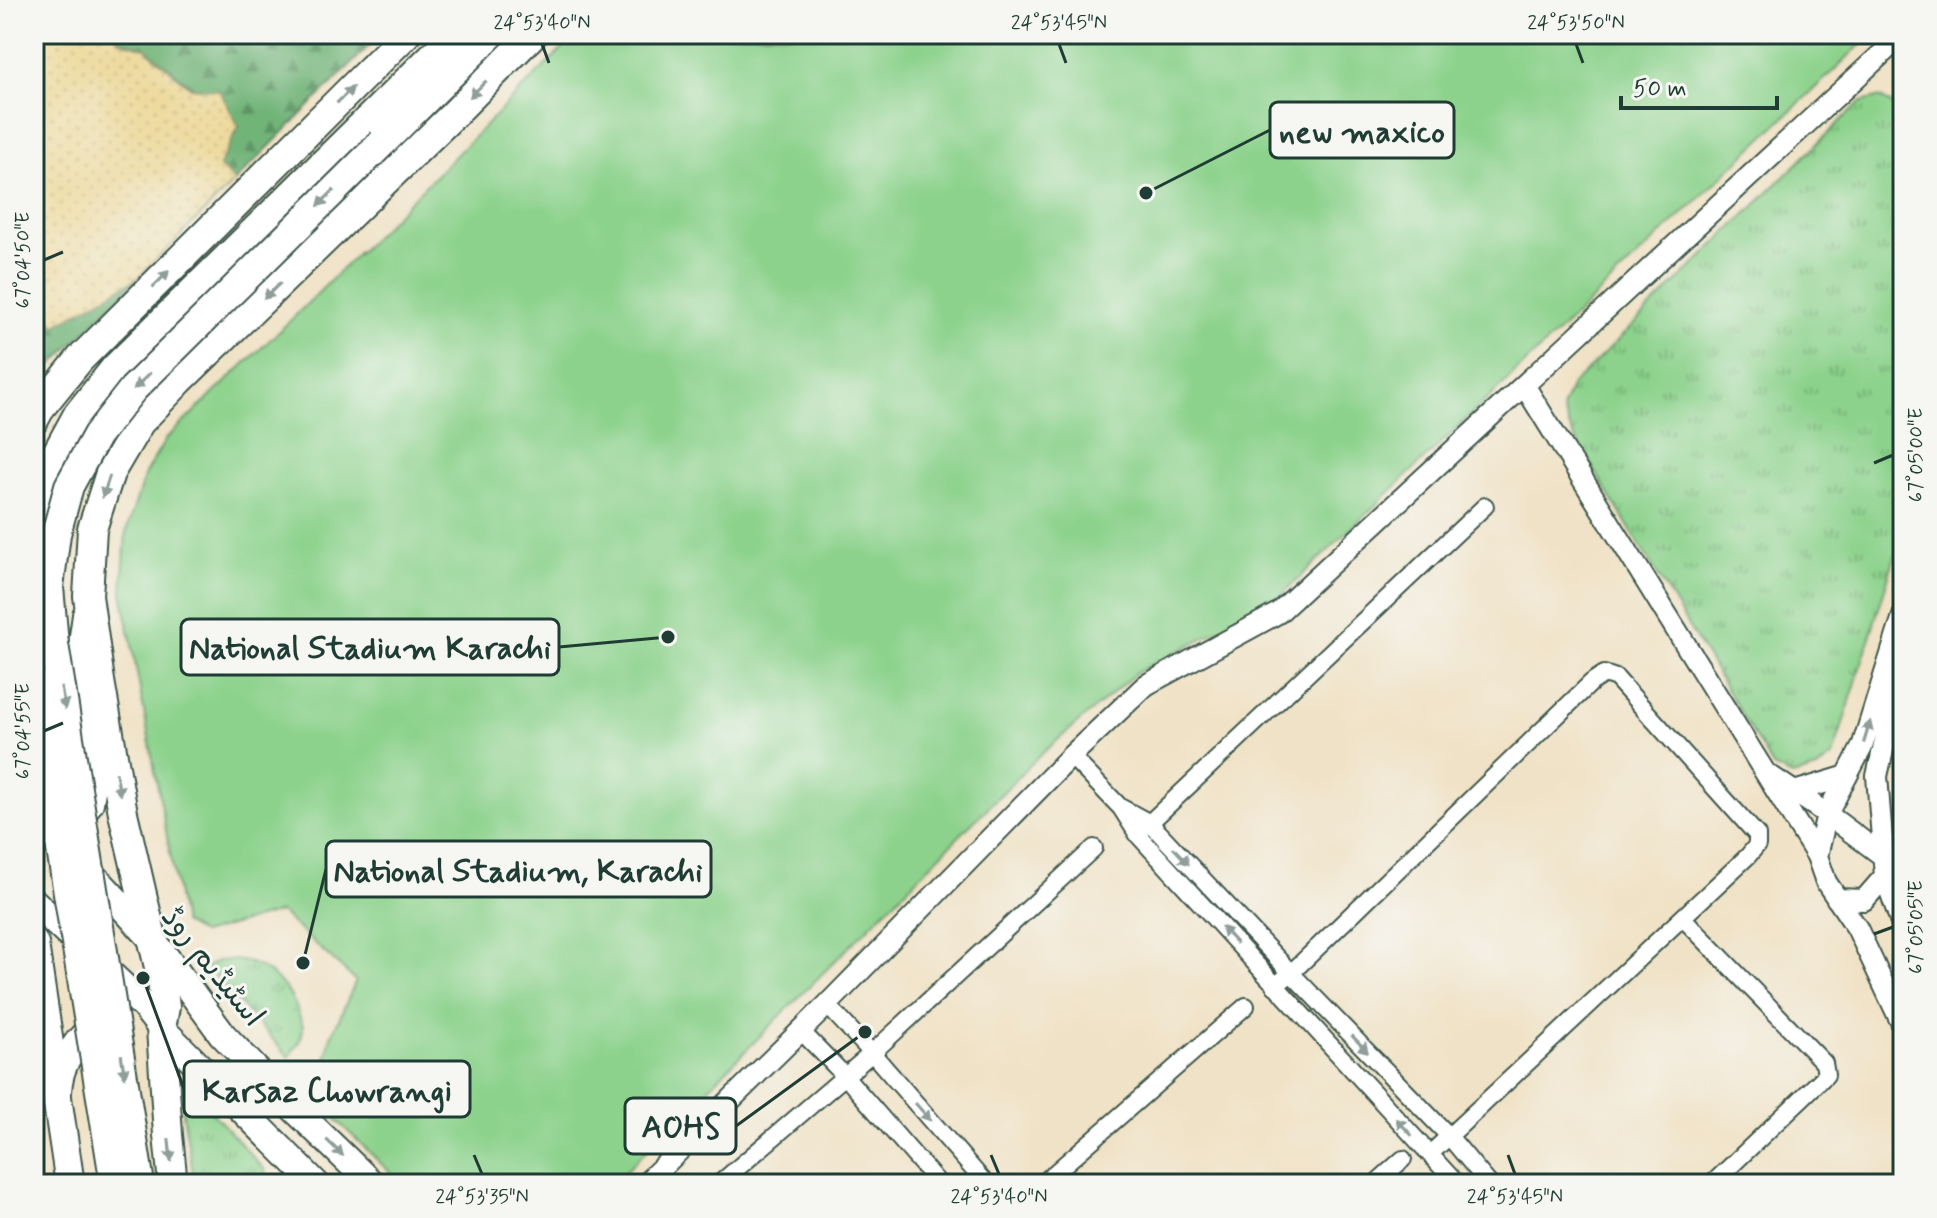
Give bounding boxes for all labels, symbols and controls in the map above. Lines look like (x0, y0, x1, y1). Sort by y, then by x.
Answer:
text: 24°53'40"N (493, 10, 591, 37)
text: 24°53'45"N (1011, 10, 1107, 37)
text: 24°53'50"N (1527, 10, 1625, 37)
scale bar (1621, 60, 1777, 110)
text: 50 m (1633, 74, 1687, 105)
one-way arrow (469, 80, 488, 98)
one-way arrow (335, 86, 354, 105)
callout: new maxico (1270, 102, 1454, 158)
text: new maxico (1279, 112, 1445, 154)
one-way arrow (317, 188, 336, 207)
text: 67°04'50"E (10, 211, 37, 309)
one-way arrow (151, 270, 169, 289)
one-way arrow (263, 281, 282, 300)
one-way arrow (133, 371, 151, 390)
text: 67°05'00"E (1903, 408, 1930, 502)
one-way arrow (99, 475, 112, 499)
callout: National Stadium Karachi (181, 619, 559, 675)
text: National Stadium Karachi (189, 628, 551, 670)
text: 67°04'55"E (10, 683, 37, 779)
one-way arrow (57, 686, 70, 711)
one-way arrow (1861, 719, 1874, 743)
one-way arrow (112, 772, 125, 797)
callout: National Stadium, Karachi (326, 841, 711, 897)
one-way arrow (1171, 846, 1189, 865)
text: National Stadium, Karachi (334, 851, 702, 893)
text: 67°05'05"E (1903, 880, 1930, 974)
street label: اسٹیڈیم روڈ (151, 899, 272, 1036)
one-way arrow (1220, 925, 1238, 944)
one-way arrow (1350, 1034, 1369, 1053)
one-way arrow (117, 1053, 129, 1078)
callout: Karsaz Chowrangi (184, 1061, 470, 1117)
text: Karsaz Chowrangi (202, 1071, 452, 1114)
callout: AOHS (625, 1098, 736, 1154)
one-way arrow (914, 1101, 931, 1121)
text: AOHS (641, 1107, 721, 1149)
one-way arrow (1396, 1117, 1414, 1136)
one-way arrow (163, 1138, 176, 1163)
one-way arrow (325, 1138, 344, 1157)
text: 24°53'35"N (435, 1184, 529, 1211)
text: 24°53'40"N (950, 1184, 1048, 1211)
text: 24°53'45"N (1467, 1184, 1563, 1211)

